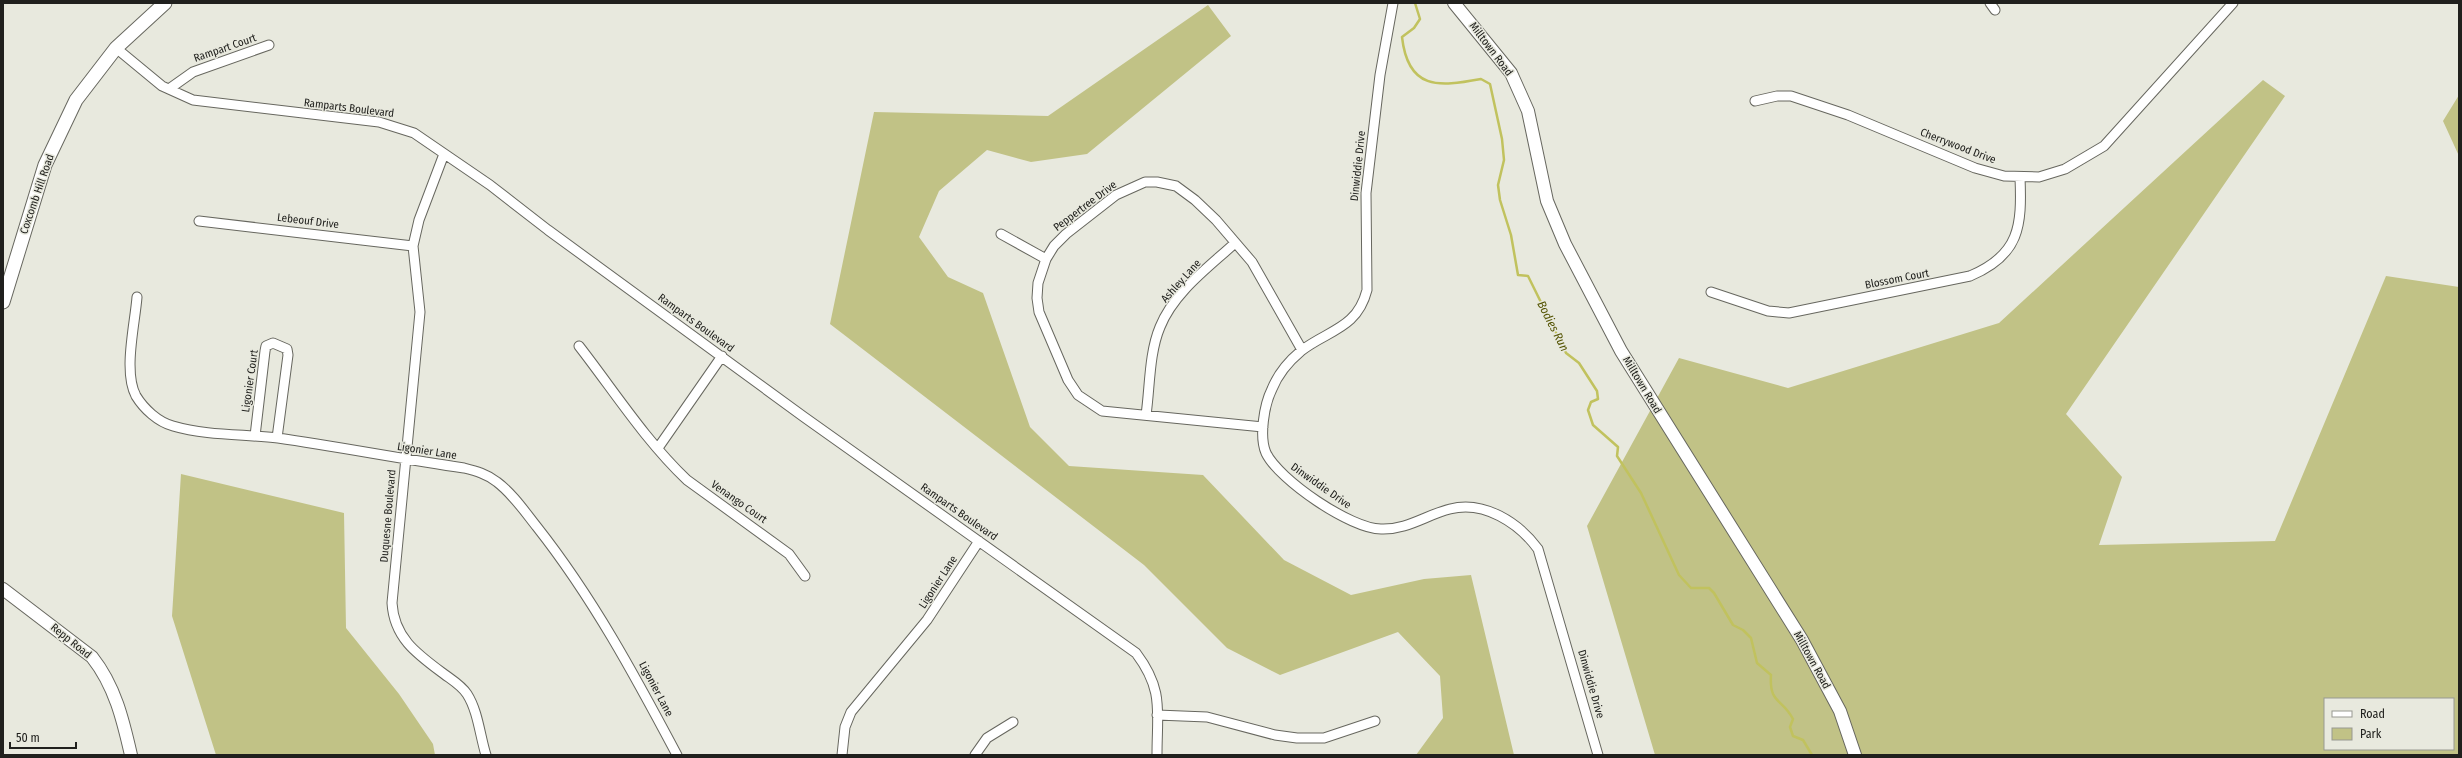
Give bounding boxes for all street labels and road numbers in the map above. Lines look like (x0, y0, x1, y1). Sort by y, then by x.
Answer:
street label: Milltown Road (1467, 20, 1515, 78)
street label: Rampart Court (192, 31, 258, 65)
street label: Ramparts Boulevard (303, 96, 395, 120)
street label: Cherrywood Drive (1918, 126, 1998, 166)
street label: Dinwiddie Drive (1348, 130, 1368, 202)
street label: Coxcomb Hill Road (17, 152, 57, 236)
street label: Peppertree Drive (1051, 178, 1119, 234)
street label: Lebeouf Drive (276, 211, 340, 231)
street label: Ashley Lane (1158, 257, 1204, 305)
street label: Blossom Court (1864, 266, 1931, 292)
street label: Ramparts Boulevard (655, 291, 737, 355)
street label: Ligonier Court (239, 348, 261, 413)
street label: Milltown Road (1620, 354, 1664, 416)
street label: Ligonier Lane (396, 440, 458, 462)
street label: Dinwiddie Drive (1288, 460, 1354, 512)
street label: Duquesne Boulevard (377, 469, 399, 563)
street label: Venango Court (708, 478, 770, 526)
street label: Ramparts Boulevard (918, 481, 1000, 543)
street label: Ligonier Lane (916, 553, 960, 611)
street label: Repp Road (48, 621, 94, 661)
street label: Milltown Road (1791, 629, 1833, 691)
street label: Dinwiddie Drive (1575, 648, 1607, 720)
street label: Ligonier Lane (636, 659, 676, 719)

